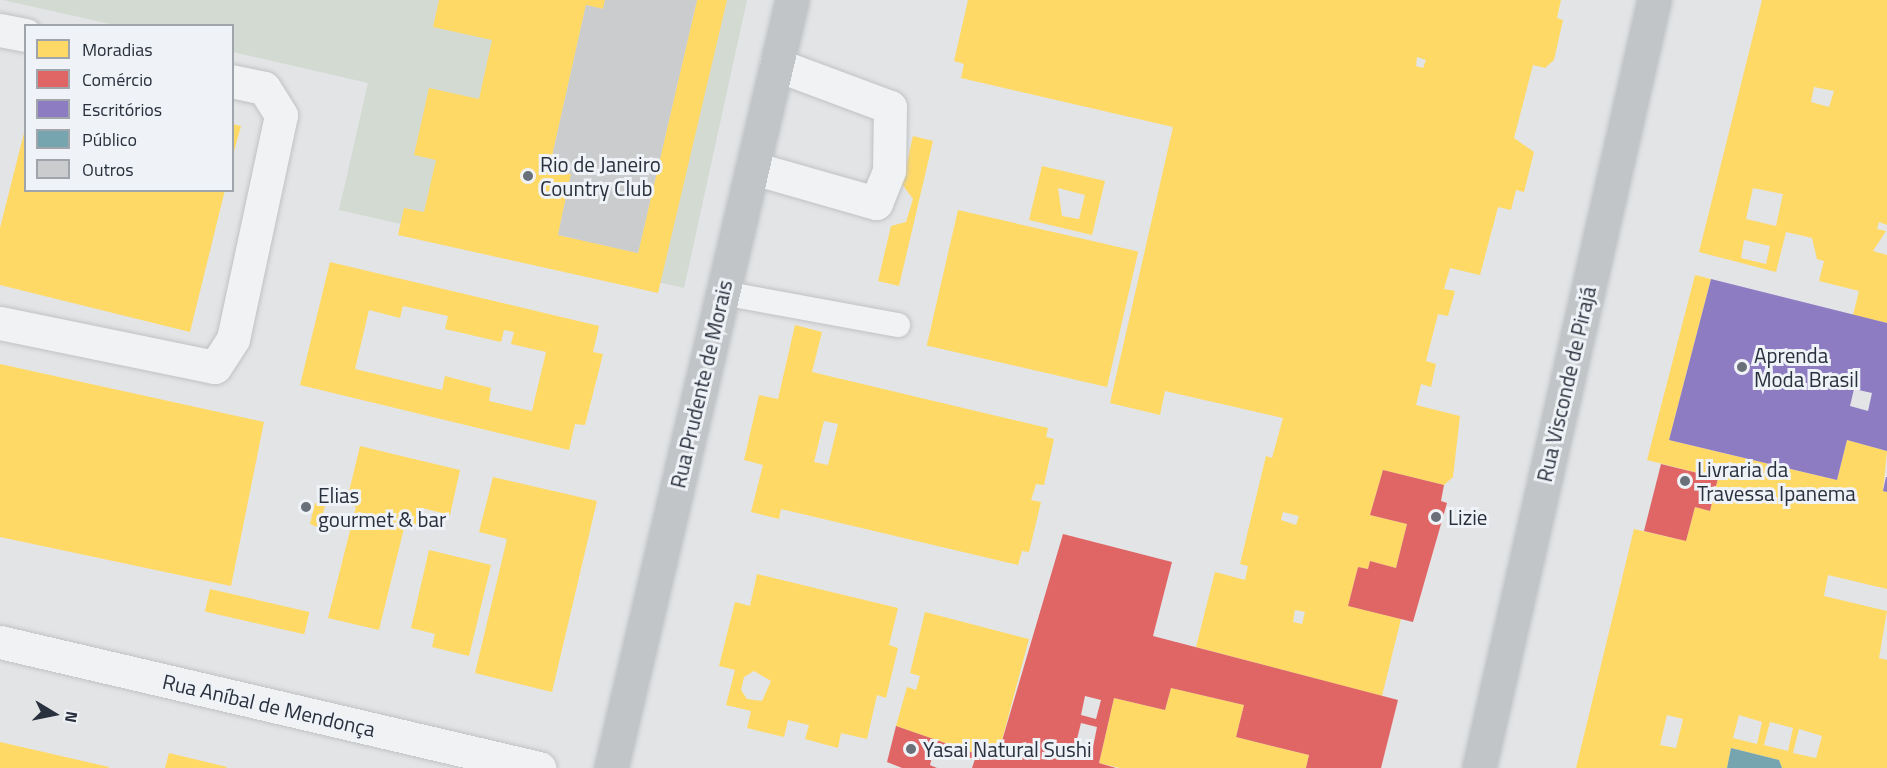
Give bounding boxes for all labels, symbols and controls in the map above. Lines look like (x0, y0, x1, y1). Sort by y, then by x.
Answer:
legend (24, 24, 234, 192)
text: Moradias (82, 36, 153, 63)
text: Comércio (82, 66, 153, 93)
text: Escritórios (82, 96, 162, 123)
text: Público (82, 126, 137, 153)
place label: Rio de Janeiro Country Club (540, 151, 661, 201)
text: Outros (82, 156, 134, 183)
marker: Rio de Janeiro Country Club (521, 169, 535, 183)
street label: Rua Prudente de Morais (665, 278, 737, 490)
street label: Rua Visconde de Pirajá (1531, 284, 1601, 484)
place label: Aprenda Moda Brasil (1754, 342, 1859, 392)
marker: Aprenda Moda Brasil (1735, 360, 1749, 374)
place label: Livraria da Travessa Ipanema (1697, 456, 1856, 506)
marker: Livraria da Travessa Ipanema (1678, 474, 1692, 488)
place label: Elias gourmet & bar (318, 482, 446, 532)
marker: Elias gourmet & bar (299, 500, 313, 514)
place label: Lizie (1448, 504, 1487, 530)
marker: Lizie (1429, 510, 1443, 524)
street label: Rua Aníbal de Mendonça (160, 668, 378, 742)
north arrow (24, 684, 84, 744)
text: N (59, 710, 85, 725)
place label: Yasai Natural Sushi (923, 736, 1092, 762)
marker: Yasai Natural Sushi (904, 742, 918, 756)

